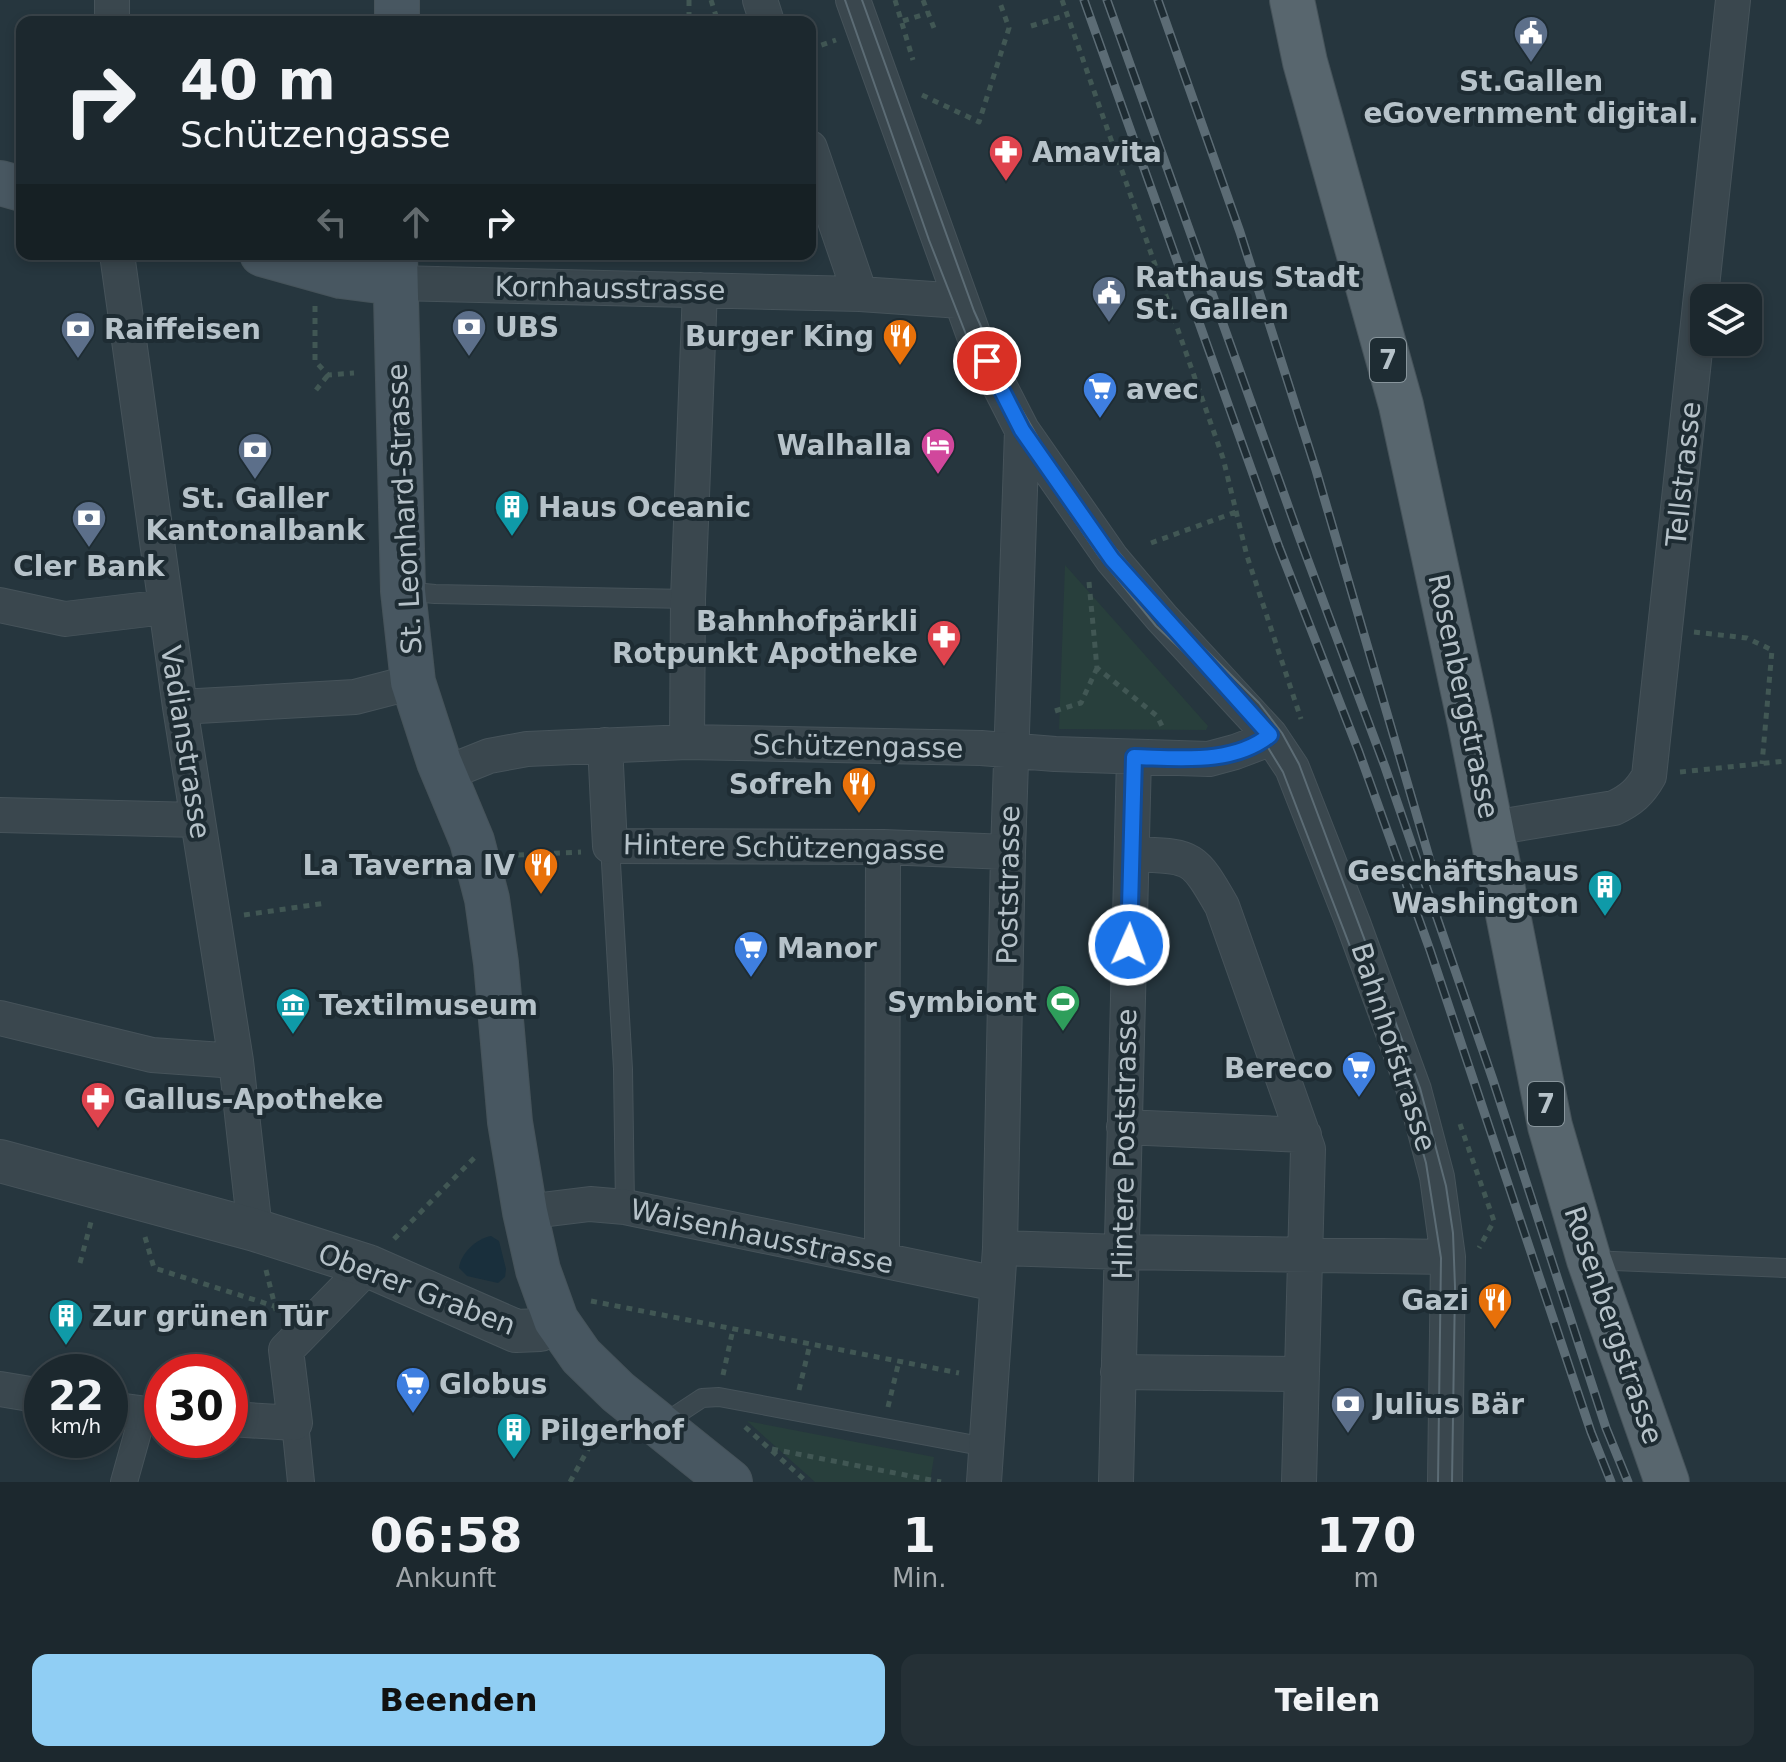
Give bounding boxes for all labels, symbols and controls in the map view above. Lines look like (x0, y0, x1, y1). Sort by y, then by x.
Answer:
public building icon: St.Gallen eGovernment digital. (1512, 14, 1550, 64)
text: 40 m (180, 47, 336, 112)
icon: right (48, 48, 152, 152)
place label: St.Gallen eGovernment digital. (1363, 65, 1699, 130)
text: Schützengasse (180, 114, 451, 155)
pharmacy icon: Amavita (987, 133, 1025, 183)
place label: Amavita (1032, 136, 1162, 169)
icon: left (310, 200, 354, 244)
icon: ahead (394, 200, 438, 244)
icon: right (478, 200, 522, 244)
place label: Rathaus Stadt St. Gallen (1135, 261, 1360, 326)
street label: Kornhausstrasse (494, 270, 726, 307)
public building icon: Rathaus Stadt St. Gallen (1090, 274, 1128, 324)
map controls (1690, 284, 1762, 356)
button: layers (1690, 284, 1762, 356)
bank icon: UBS (450, 308, 488, 358)
bank icon: Raiffeisen (59, 310, 97, 360)
place label: UBS (495, 311, 559, 344)
place label: Raiffeisen (104, 313, 261, 346)
restaurant icon: Burger King (881, 317, 919, 367)
place label: Burger King (685, 320, 874, 353)
pin (953, 327, 1021, 395)
road number: 7 (1370, 338, 1406, 382)
icon: arrive (965, 339, 1009, 383)
street label: St. Leonhard-Strasse (380, 363, 429, 655)
supermarket icon: avec (1081, 370, 1119, 420)
place label: avec (1126, 373, 1199, 406)
street label: Tellstrasse (1659, 400, 1708, 549)
hotel icon: Walhalla (919, 426, 957, 476)
place label: Walhalla (777, 429, 912, 462)
bank icon: St. Galler Kantonalbank (236, 431, 274, 481)
place label: St. Galler Kantonalbank (145, 482, 366, 547)
building icon: Haus Oceanic (493, 488, 531, 538)
place label: Haus Oceanic (538, 491, 751, 524)
bank icon: Cler Bank (70, 499, 108, 549)
place label: Cler Bank (13, 550, 166, 583)
street label: Rosenbergstrasse (1421, 571, 1506, 821)
place label: Bahnhofpärkli Rotpunkt Apotheke (612, 605, 918, 670)
pharmacy icon: Bahnhofpärkli Rotpunkt Apotheke (925, 618, 963, 668)
street label: Vadianstrasse (154, 643, 217, 841)
street label: Schützengasse (752, 728, 964, 765)
restaurant icon: Sofreh (840, 765, 878, 815)
place label: Sofreh (729, 768, 833, 801)
street label: Poststrasse (991, 805, 1026, 965)
street label: Hintere Schützengasse (623, 828, 945, 867)
restaurant icon: La Taverna IV (522, 846, 560, 896)
place label: La Taverna IV (302, 849, 515, 882)
place label: Geschäftshaus Washington (1347, 855, 1579, 920)
building icon: Geschäftshaus Washington (1586, 868, 1624, 918)
position arrow (1087, 903, 1171, 987)
supermarket icon: Manor (732, 929, 770, 979)
place label: Manor (777, 932, 877, 965)
street label: Bahnhofstrasse (1344, 939, 1443, 1156)
sports icon: Symbiont (1044, 983, 1082, 1033)
museum icon: Textilmuseum (274, 986, 312, 1036)
place label: Symbiont (887, 986, 1037, 1019)
place label: Textilmuseum (319, 989, 538, 1022)
street label: Hintere Poststrasse (1106, 1008, 1143, 1280)
supermarket icon: Bereco (1340, 1049, 1378, 1099)
place label: Bereco (1224, 1052, 1333, 1085)
pharmacy icon: Gallus-Apotheke (79, 1080, 117, 1130)
road number: 7 (1528, 1082, 1564, 1126)
place label: Gallus-Apotheke (124, 1083, 383, 1116)
street label: Waisenhausstrasse (627, 1192, 897, 1281)
street label: Rosenbergstrasse (1557, 1202, 1670, 1448)
street label: Oberer Graben (313, 1237, 520, 1342)
restaurant icon: Gazi (1476, 1281, 1514, 1331)
place label: Gazi (1401, 1284, 1469, 1317)
building icon: Zur grünen Tür (47, 1297, 85, 1347)
place label: Zur grünen Tür (92, 1300, 329, 1333)
speed limit sign: 30 (144, 1354, 248, 1458)
supermarket icon: Globus (394, 1365, 432, 1415)
place label: Globus (439, 1368, 547, 1401)
text: 22 (48, 1373, 104, 1419)
bank icon: Julius Bär (1329, 1385, 1367, 1435)
place label: Julius Bär (1372, 1388, 1524, 1421)
building icon: Pilgerhof (495, 1411, 533, 1461)
text: km/h (51, 1414, 101, 1438)
place label: Pilgerhof (540, 1414, 685, 1447)
text: 06:58 (370, 1507, 522, 1563)
text: 1 (903, 1507, 936, 1563)
text: 170 (1316, 1507, 1416, 1563)
text: Ankunft (396, 1563, 496, 1593)
text: Min. (892, 1563, 946, 1593)
text: m (1354, 1563, 1379, 1593)
button: Beenden (32, 1654, 885, 1746)
button: Teilen (901, 1654, 1754, 1746)

